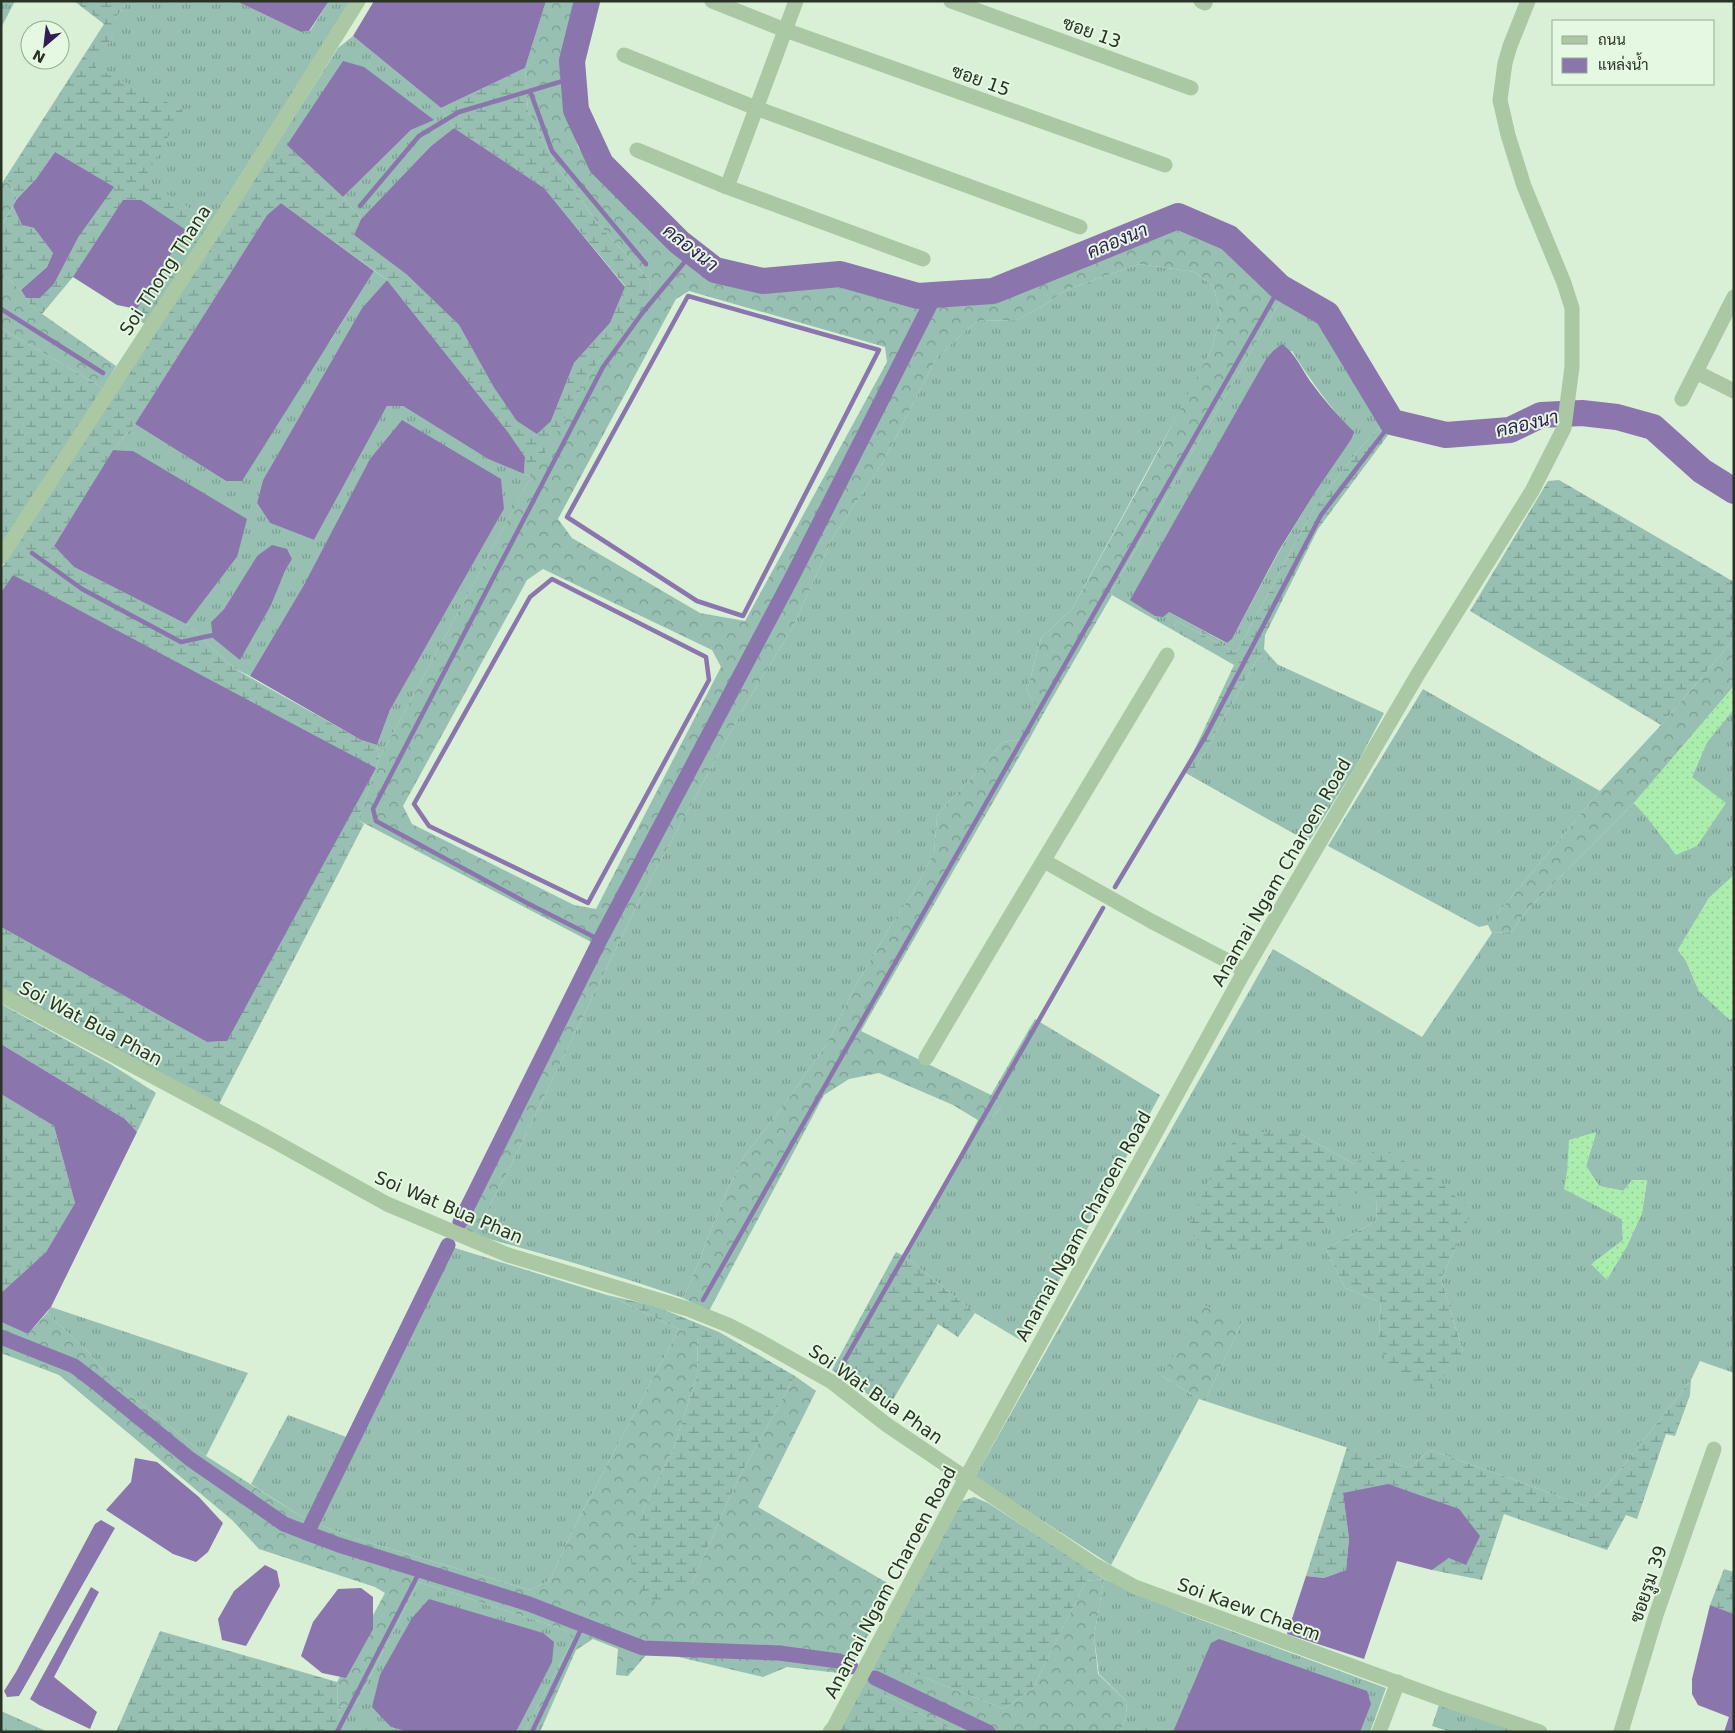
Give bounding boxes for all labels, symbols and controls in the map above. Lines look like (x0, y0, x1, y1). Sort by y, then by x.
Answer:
street label: ซอย 13 (1060, 12, 1124, 52)
north arrow (20, 20, 70, 70)
legend (1552, 20, 1715, 85)
text: ถนน (1598, 31, 1626, 49)
text: N (30, 47, 48, 66)
text: แหล่งน้ำ (1598, 52, 1649, 74)
street label: ซอย 15 (949, 60, 1013, 100)
street label: Soi Thong Thana (115, 201, 215, 339)
water label: คลองนา (1083, 218, 1151, 262)
water label: คลองนา (659, 219, 723, 275)
water label: คลองนา (1494, 405, 1560, 441)
street label: Anamai Ngam Charoen Road (1207, 754, 1355, 990)
street label: Soi Wat Bua Phan (16, 976, 166, 1070)
street label: Anamai Ngam Charoen Road (1011, 1107, 1155, 1345)
street label: Soi Wat Bua Phan (372, 1166, 526, 1248)
street label: Soi Wat Bua Phan (805, 1340, 947, 1448)
street label: Anamai Ngam Charoen Road (820, 1462, 960, 1702)
street label: ซอยรูม 39 (1625, 1543, 1674, 1626)
street label: Soi Kaew Chaem (1175, 1573, 1323, 1645)

